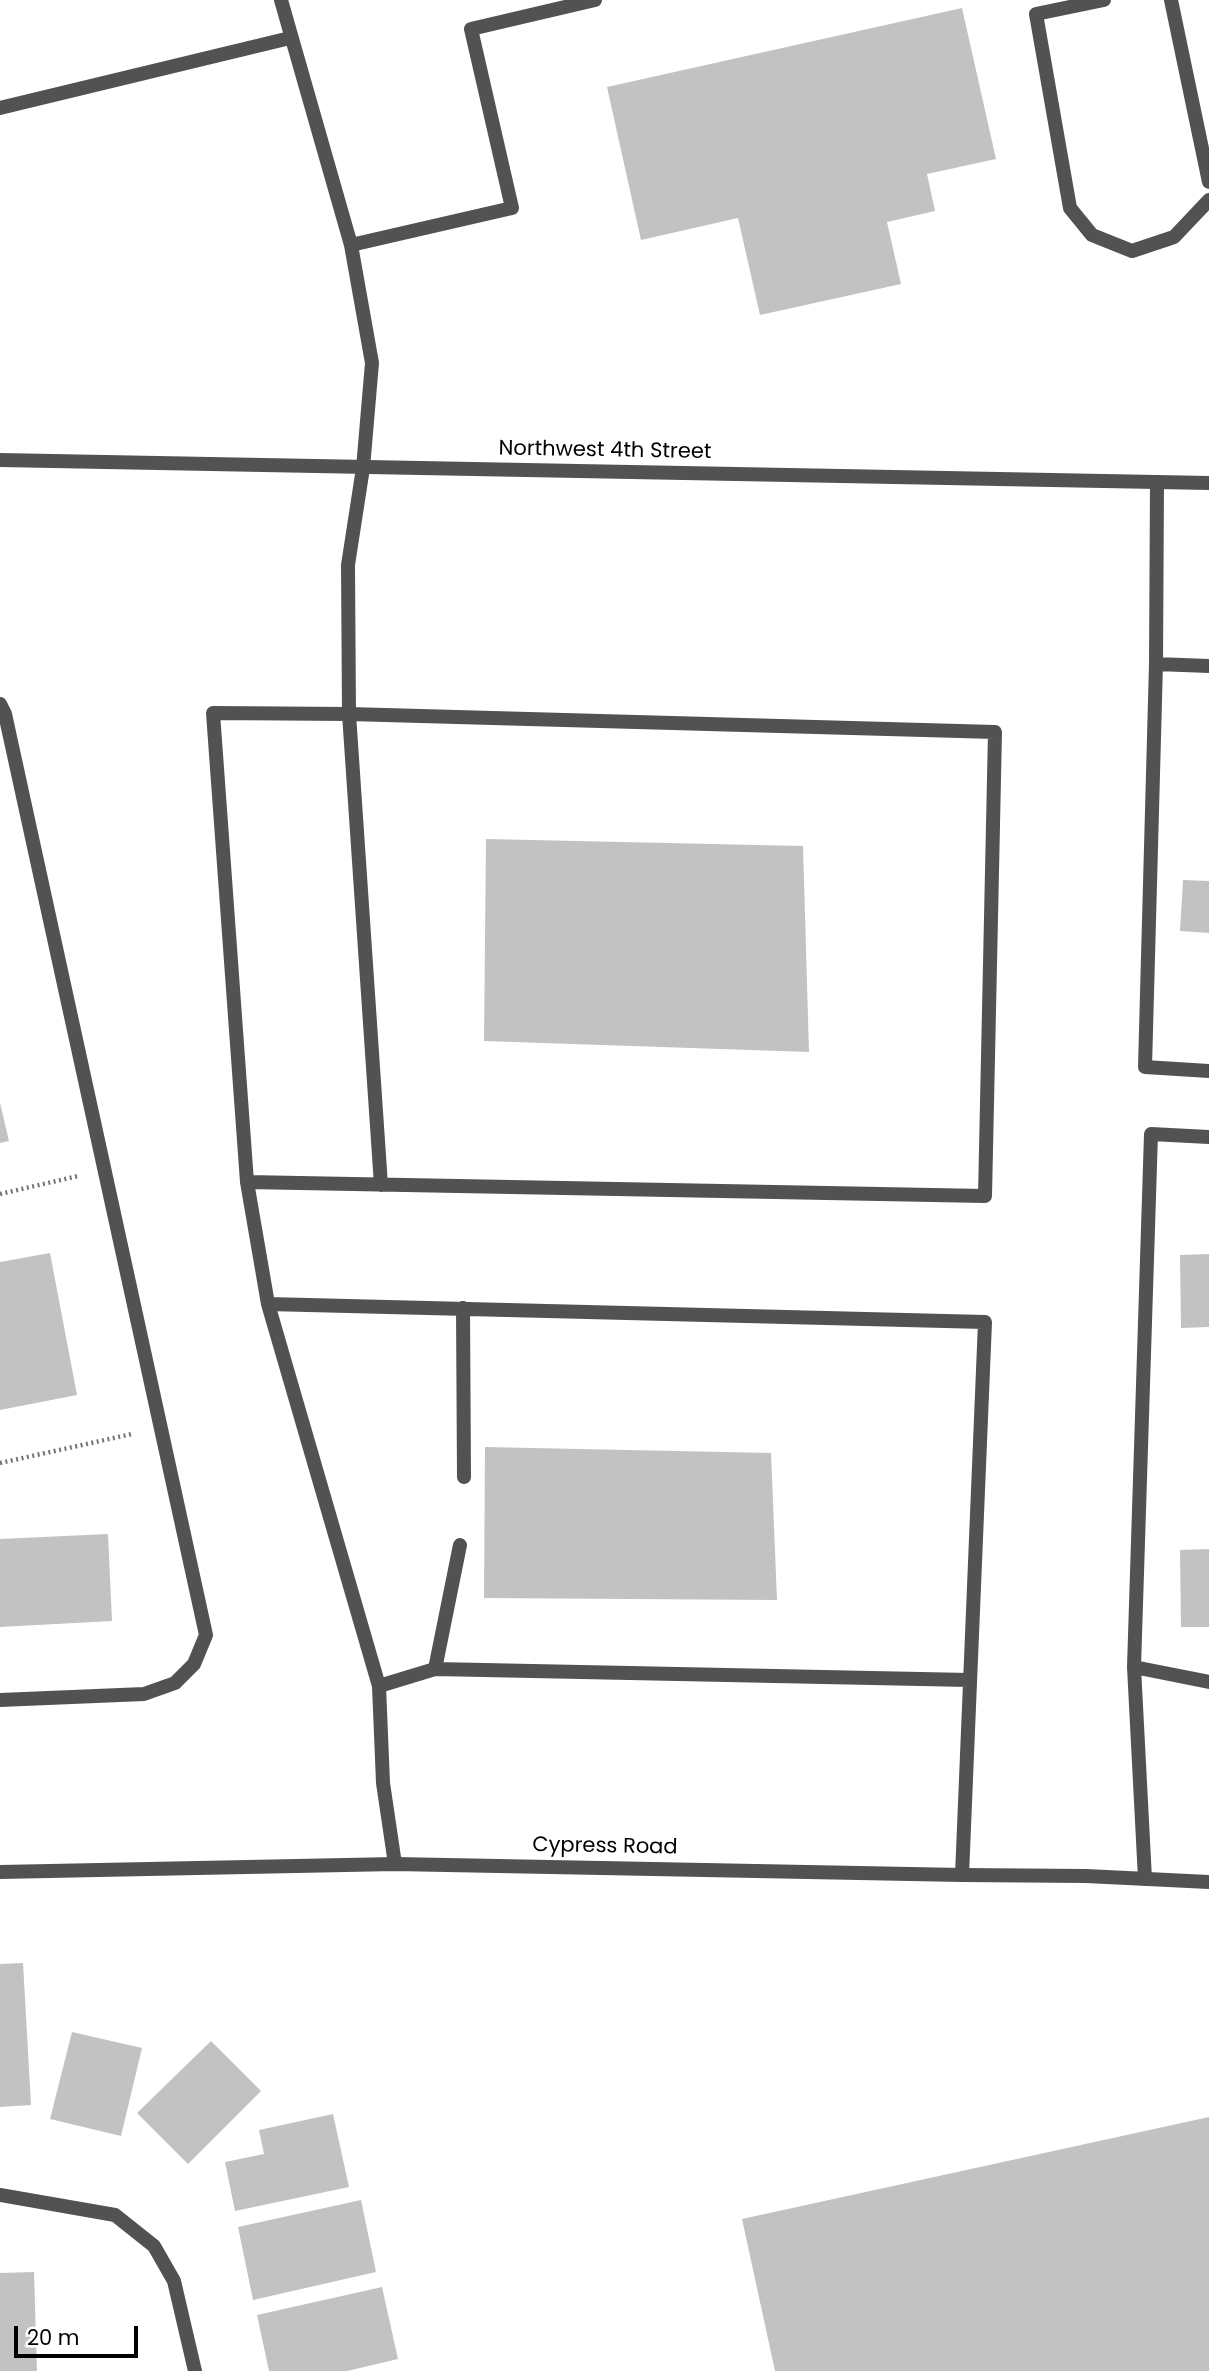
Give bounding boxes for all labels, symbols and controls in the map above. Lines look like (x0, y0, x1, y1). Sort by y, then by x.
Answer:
street label: Northwest 4th Street (498, 437, 712, 465)
street label: Cypress Road (532, 1833, 678, 1861)
scale bar (18, 2312, 142, 2356)
text: 20 m (27, 2323, 80, 2352)

